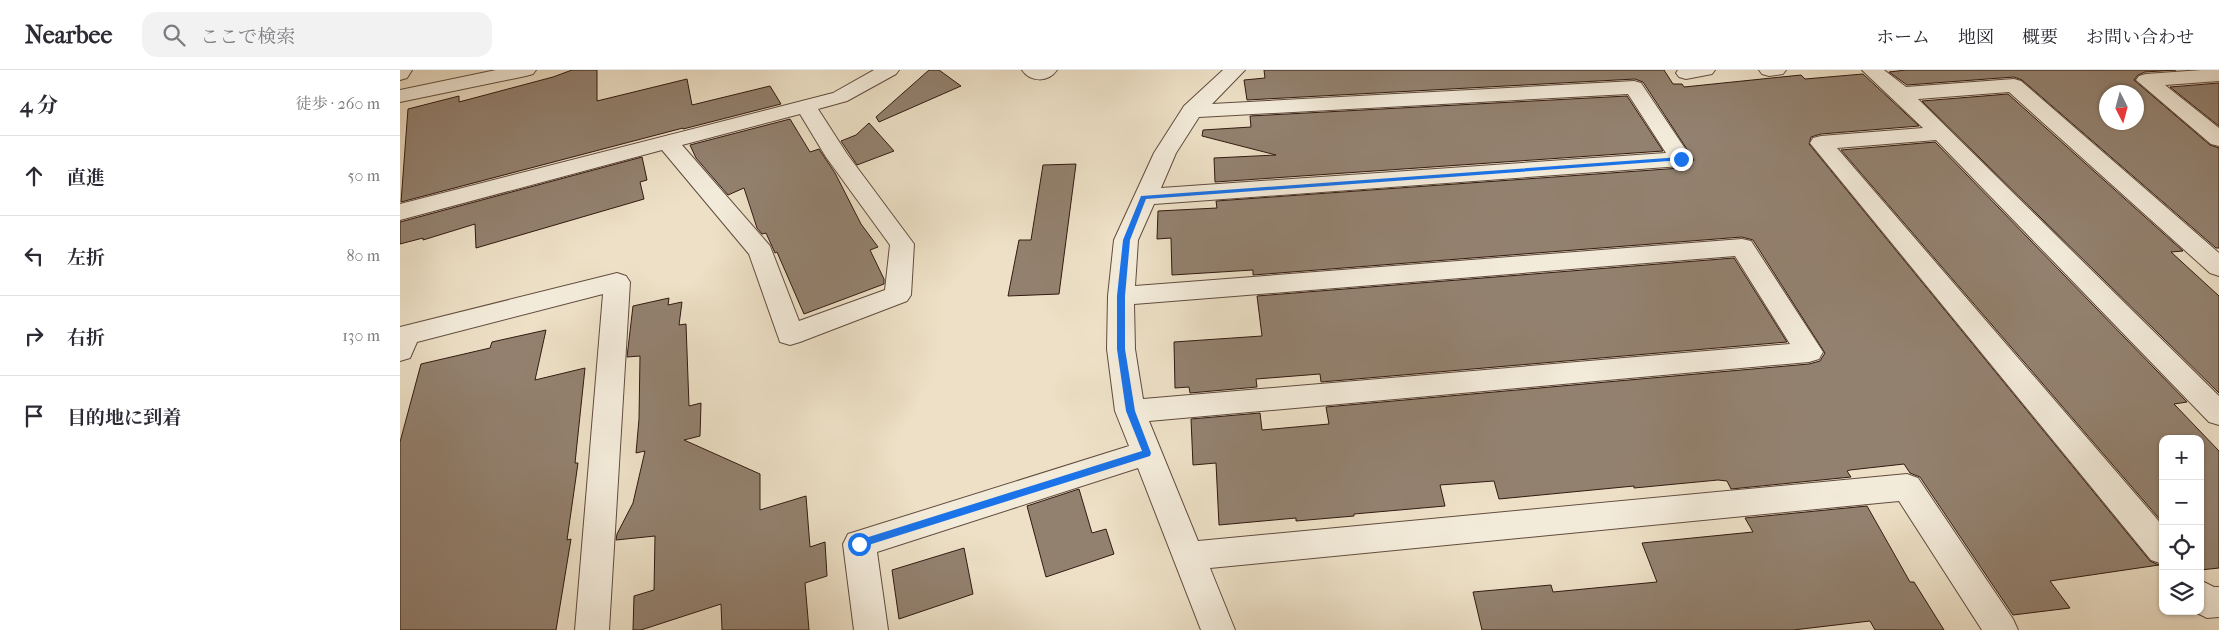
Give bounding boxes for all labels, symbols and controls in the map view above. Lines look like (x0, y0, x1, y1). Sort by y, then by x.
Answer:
search box (142, 12, 492, 57)
text: Nearbee (25, 21, 112, 49)
icon: search (160, 21, 188, 49)
text: ここで検索 (200, 26, 295, 48)
text: ホーム (1876, 27, 1930, 48)
text: 地図 (1958, 27, 1994, 48)
text: 概要 (2022, 27, 2058, 48)
text: お問い合わせ (2086, 27, 2194, 48)
north arrow (2099, 85, 2144, 130)
text: 4 分 (20, 93, 58, 117)
text: 徒歩 · 260 m (295, 94, 380, 113)
route end (1670, 148, 1693, 171)
icon: ahead (20, 162, 48, 190)
text: 50 m (348, 166, 380, 185)
text: 直進 (67, 167, 105, 189)
icon: left (20, 242, 48, 270)
text: 80 m (346, 246, 380, 265)
text: 左折 (67, 247, 105, 269)
icon: right (20, 322, 48, 350)
text: 130 m (342, 326, 380, 345)
text: 右折 (67, 327, 105, 349)
icon: arrive (20, 402, 48, 430)
text: 目的地に到着 (67, 407, 181, 429)
map controls (2159, 435, 2204, 615)
button: + (2159, 435, 2204, 480)
button: − (2159, 480, 2204, 525)
button: locate (2159, 525, 2204, 570)
route start (848, 533, 871, 556)
button: layers (2159, 570, 2204, 615)

